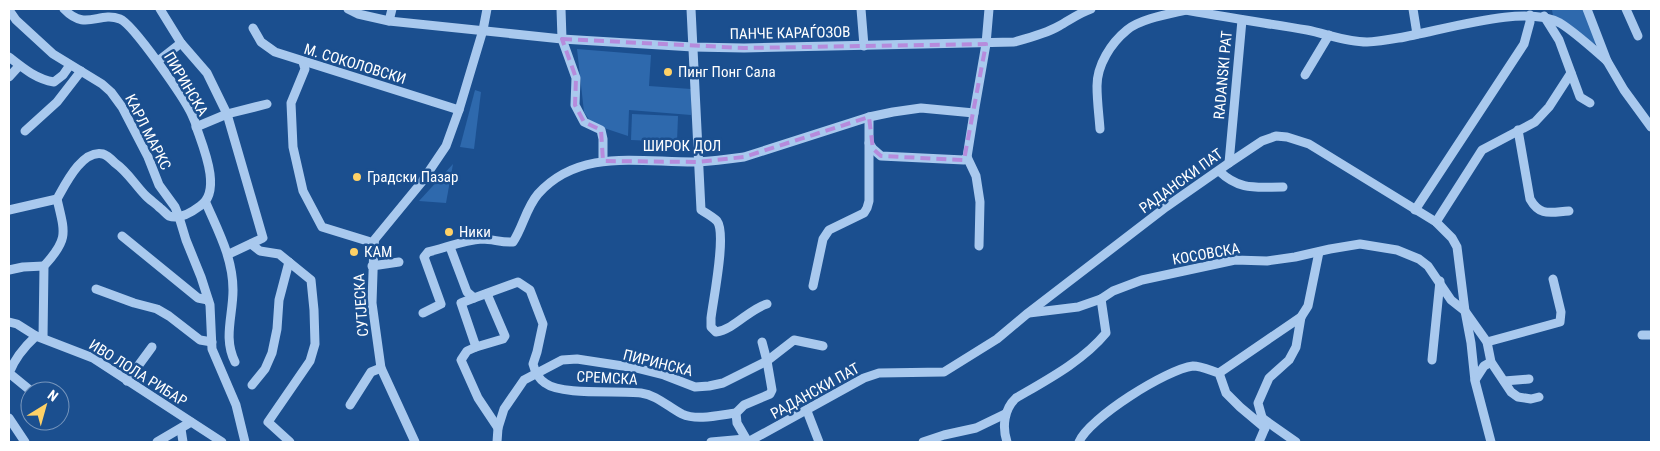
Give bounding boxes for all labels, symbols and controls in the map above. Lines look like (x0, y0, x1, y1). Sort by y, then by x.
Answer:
street label: ПАНЧЕ КАРАЃОЗОВ (729, 23, 851, 43)
street label: RADANSKI PAT (1210, 30, 1236, 120)
street label: М. СОКОЛОВСКИ (302, 40, 408, 88)
street label: ПИРИНСКА (160, 49, 212, 119)
place label: Пинг Понг Сала (678, 63, 776, 81)
marker: Пинг Понг Сала (662, 66, 674, 78)
street label: КАРЛ МАРКС (121, 91, 175, 173)
street label: ШИРОК ДОЛ (643, 137, 721, 155)
street label: РАДАНСКИ ПАТ (1136, 145, 1226, 217)
place label: Градски Пазар (367, 168, 458, 186)
marker: Градски Пазар (351, 171, 363, 183)
place label: Ники (459, 223, 491, 241)
marker: Ники (443, 226, 455, 238)
street label: КОСОВСКА (1171, 239, 1242, 269)
place label: КАМ (364, 243, 392, 261)
marker: КАМ (348, 246, 360, 258)
street label: СУТЈЕСКА (350, 273, 372, 337)
street label: ИВО ЛОЛА РИБАР (86, 336, 190, 410)
street label: ПИРИНСКА (621, 346, 695, 380)
street label: РАДАНСКИ ПАТ (768, 359, 863, 423)
street label: СРЕМСКА (576, 367, 638, 389)
north arrow (20, 381, 70, 431)
text: N (45, 387, 61, 405)

